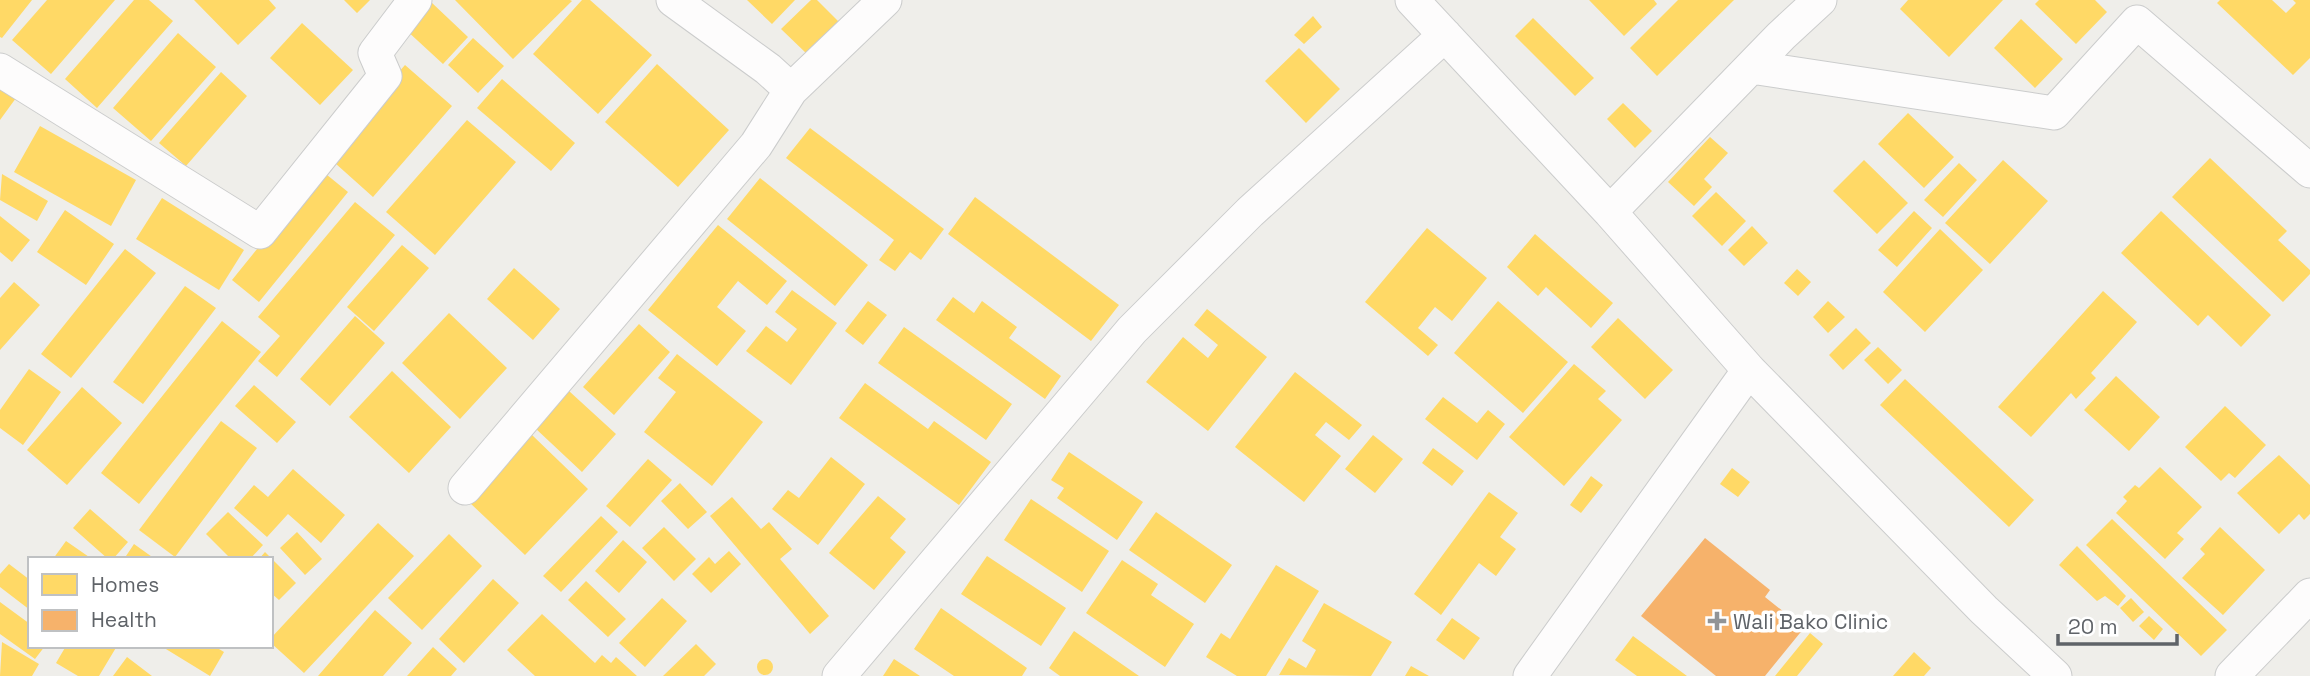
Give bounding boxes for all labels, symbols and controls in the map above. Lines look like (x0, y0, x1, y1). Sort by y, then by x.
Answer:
legend (28, 557, 273, 648)
text: Homes (91, 571, 159, 598)
scale bar (2058, 602, 2177, 646)
text: Health (91, 606, 157, 633)
place label: Wali Bako Clinic (1733, 608, 1888, 635)
marker: Wali Bako Clinic (1707, 611, 1727, 631)
text: 20 m (2068, 613, 2118, 640)

